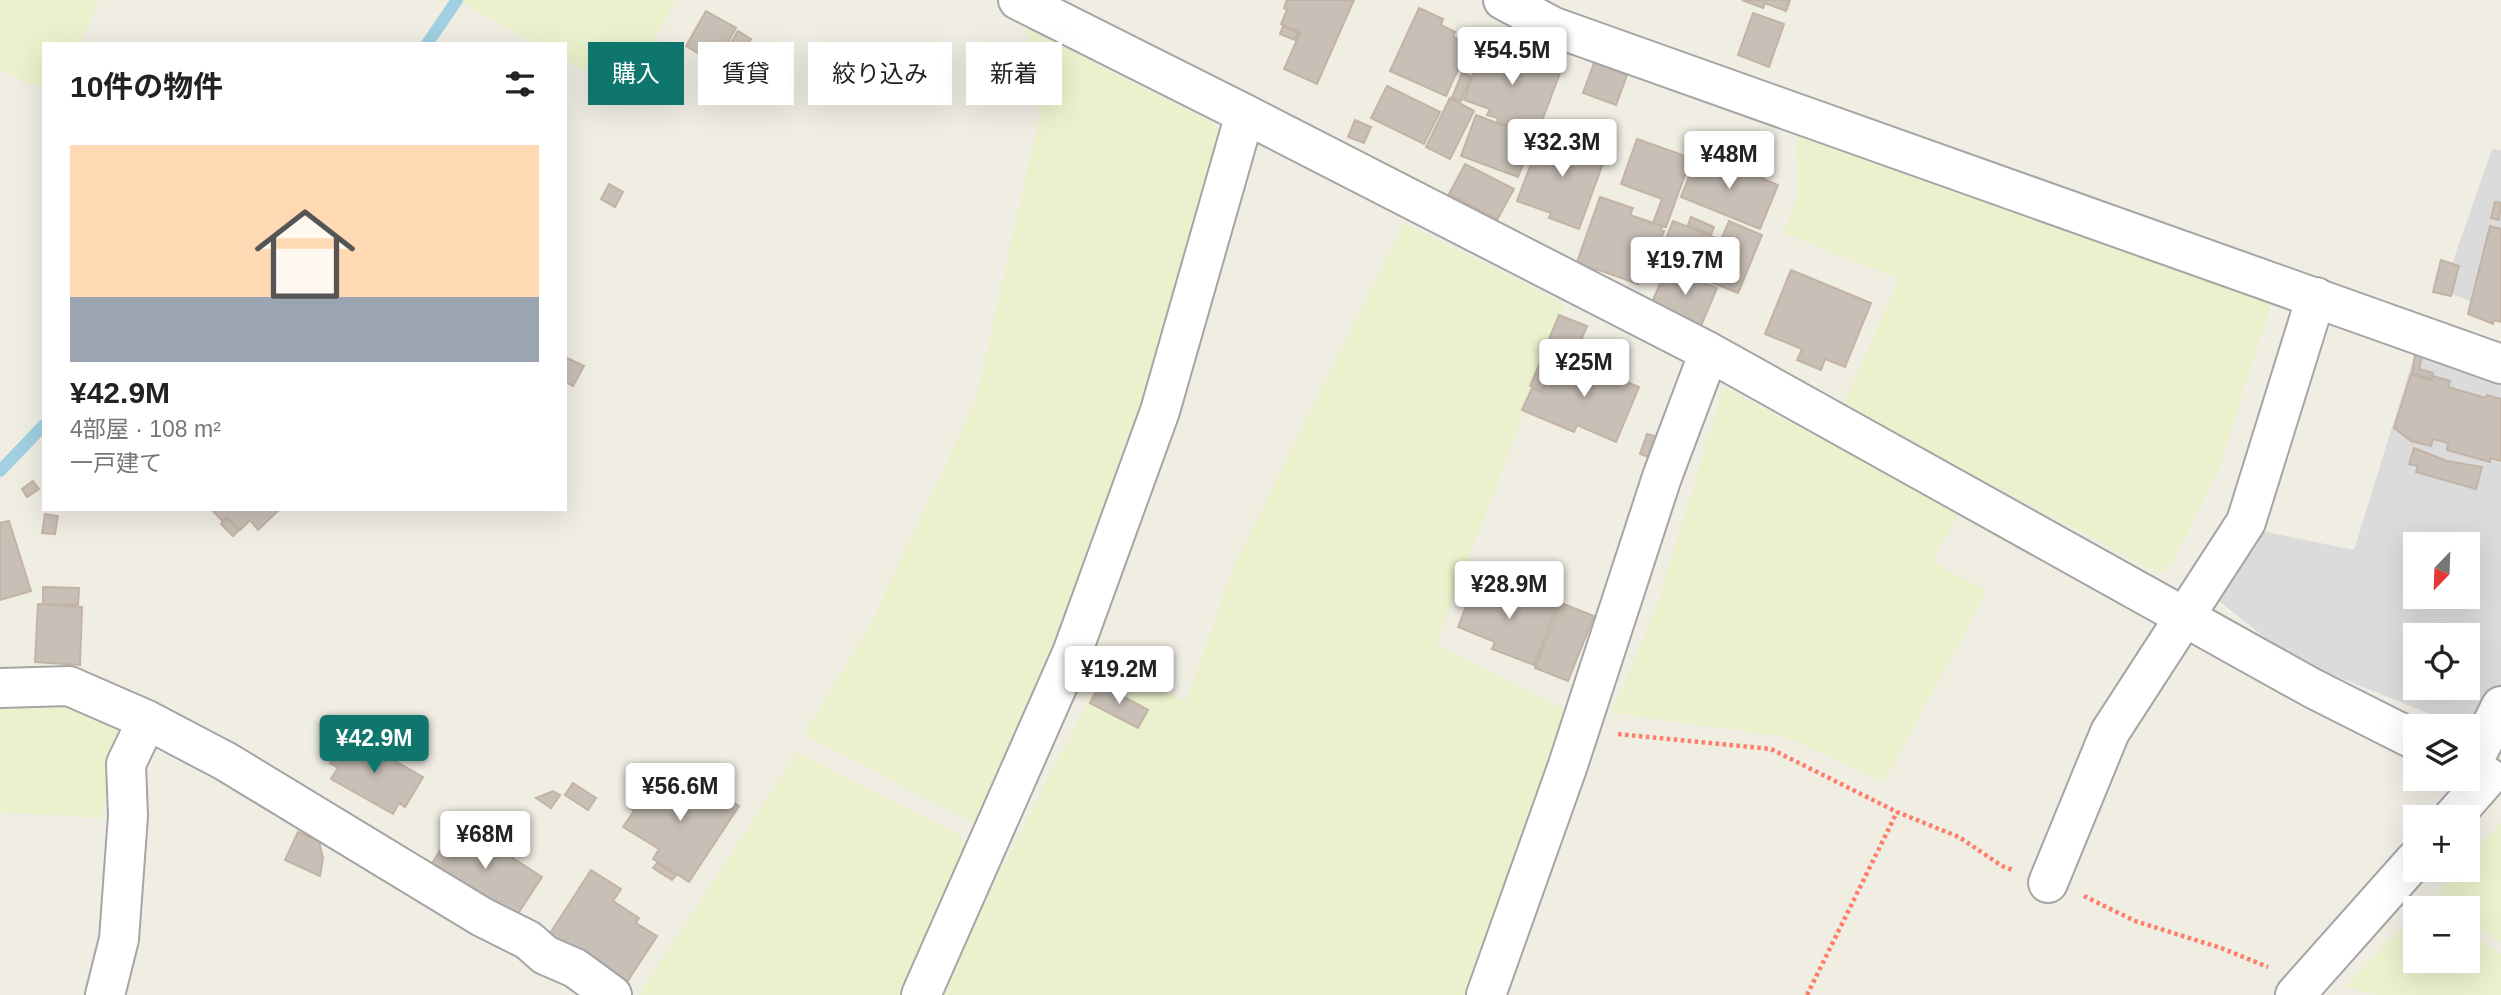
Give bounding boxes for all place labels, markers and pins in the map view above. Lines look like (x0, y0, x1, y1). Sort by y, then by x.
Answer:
pin: ¥54.5M (1455, 28, 1569, 87)
pin: ¥32.3M (1505, 120, 1619, 179)
pin: ¥48M (1688, 132, 1770, 191)
pin: ¥19.7M (1628, 238, 1742, 297)
pin: ¥25M (1543, 340, 1625, 399)
pin: ¥28.9M (1452, 562, 1566, 621)
pin: ¥19.2M (1062, 646, 1176, 706)
pin: ¥42.9M (317, 716, 431, 775)
pin: ¥56.6M (623, 764, 737, 823)
pin: ¥68M (444, 812, 526, 871)

